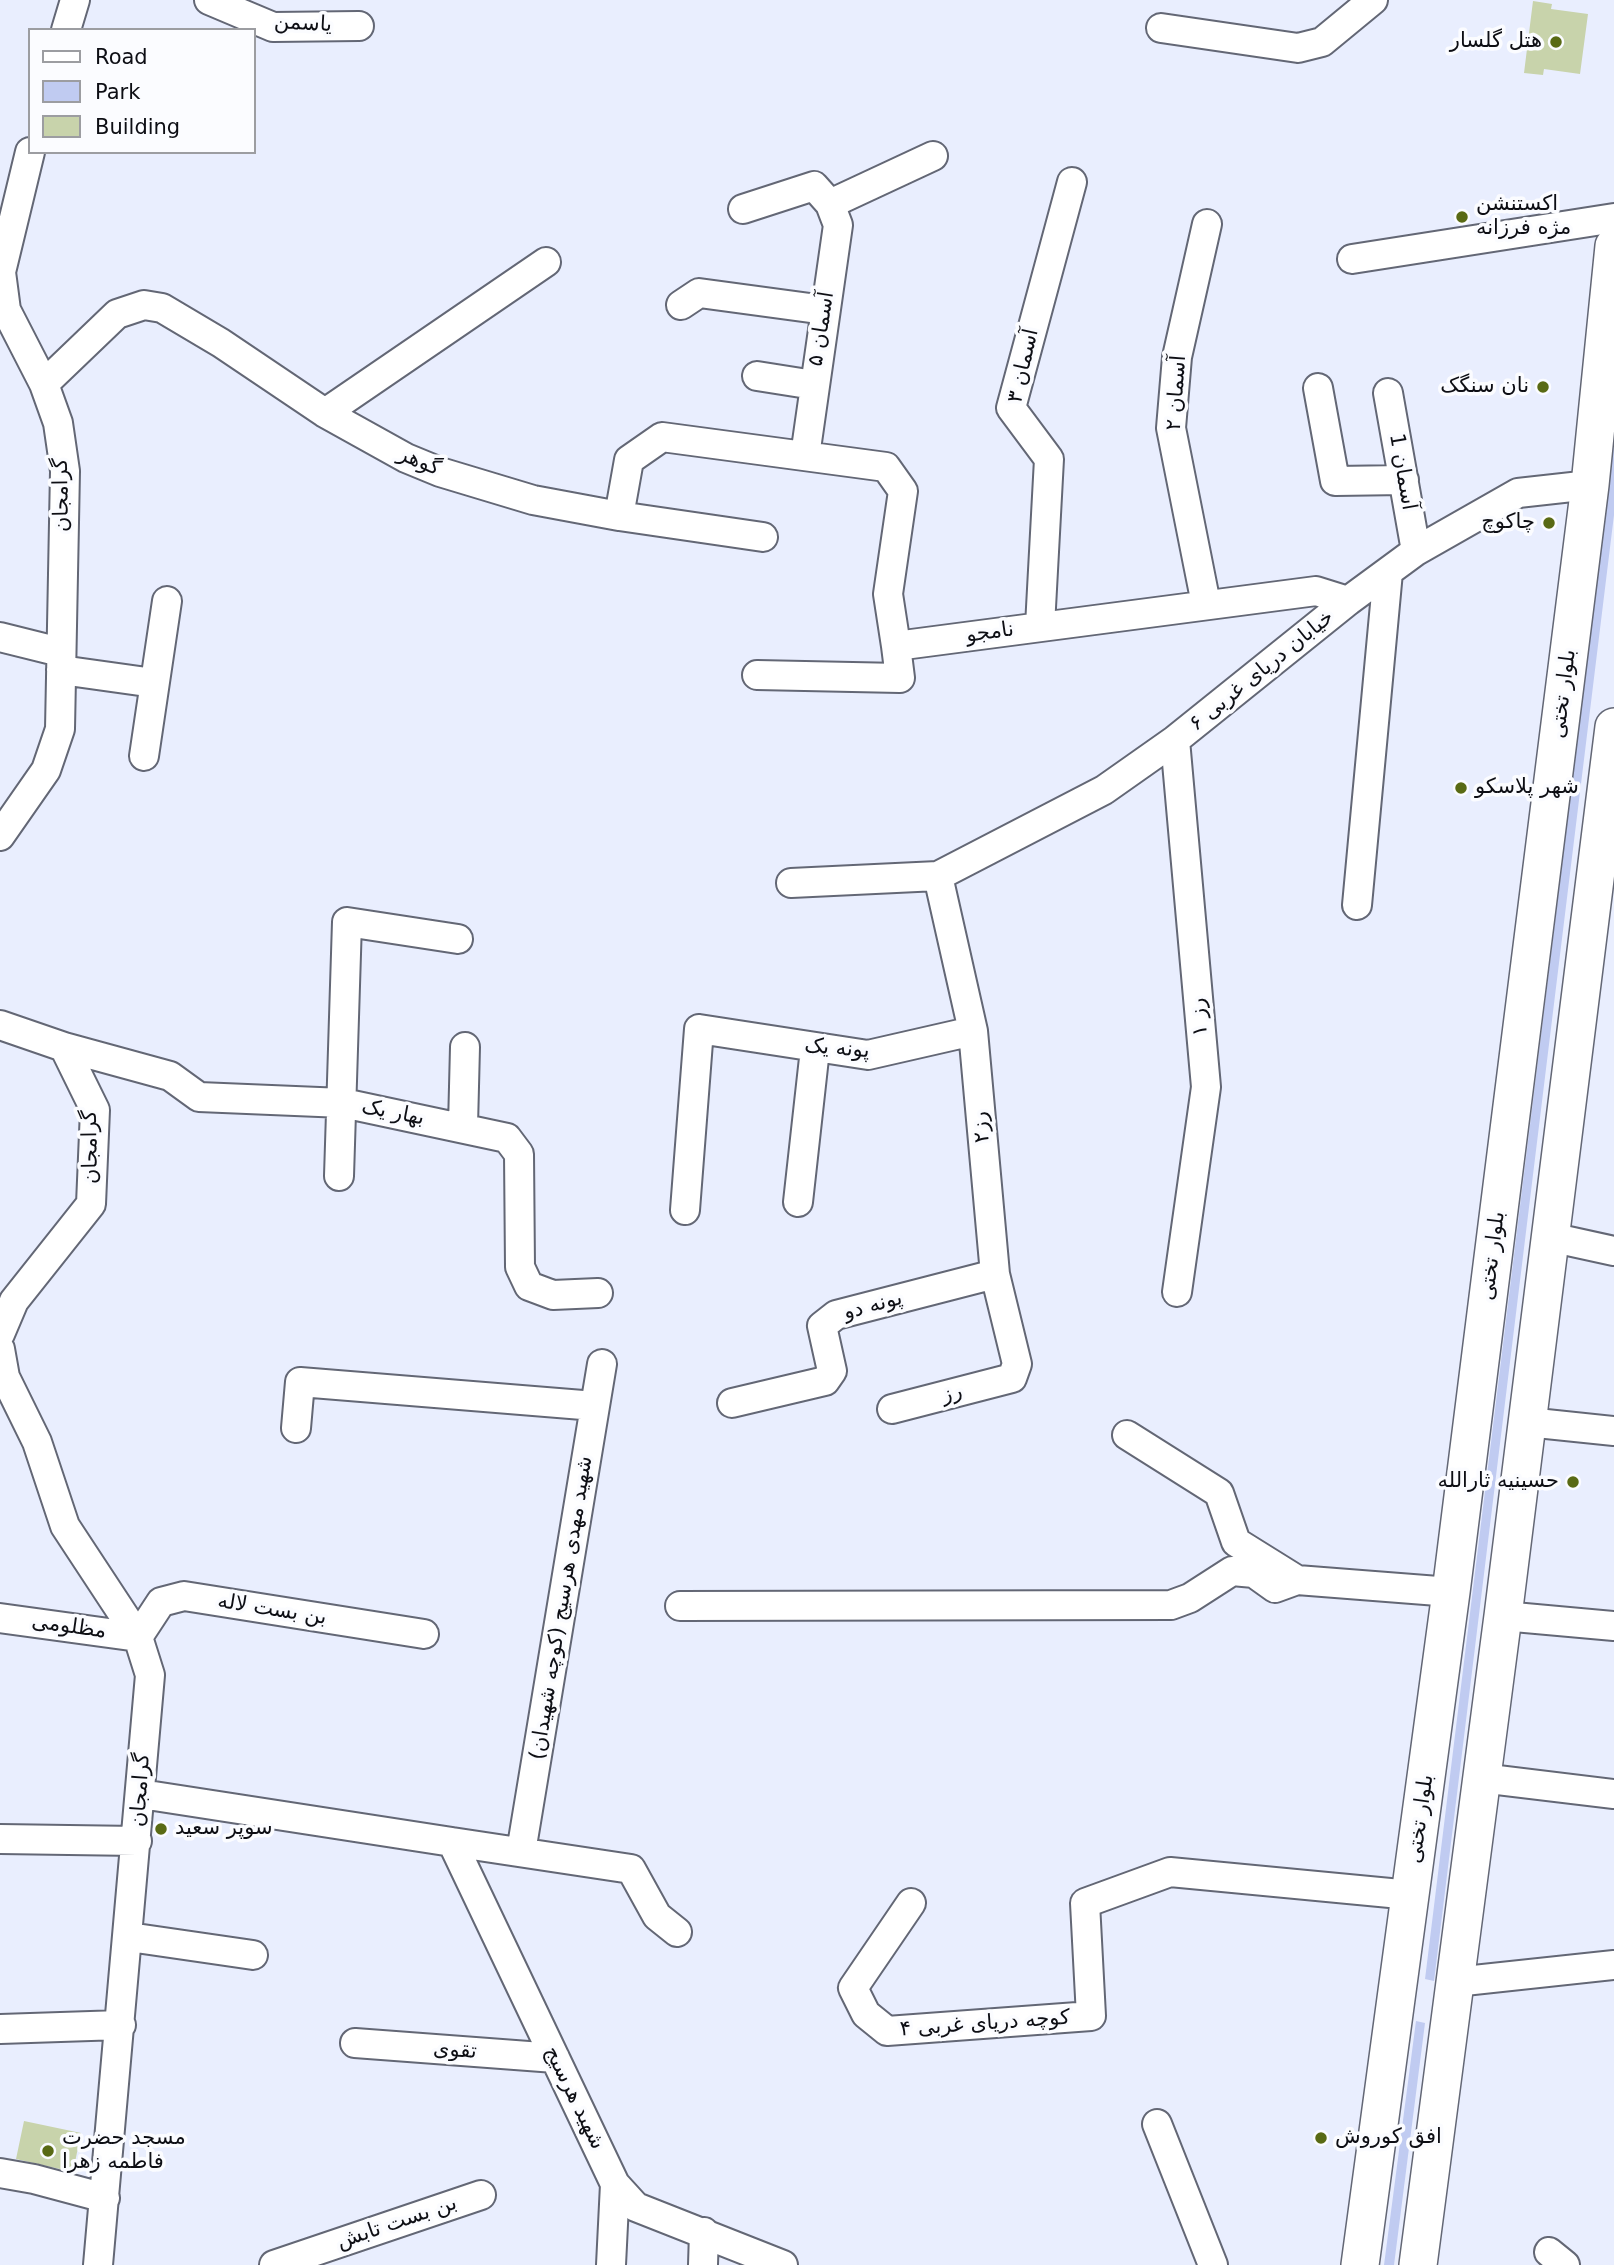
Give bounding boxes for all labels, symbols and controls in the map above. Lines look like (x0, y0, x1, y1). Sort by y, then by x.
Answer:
street label: یاسمن (273, 10, 333, 38)
legend (28, 28, 256, 154)
place label: هتل گلسار (1450, 29, 1542, 55)
marker: هتل گلسار (1548, 34, 1564, 50)
text: Road (95, 45, 148, 69)
text: Park (95, 80, 140, 104)
text: Building (95, 115, 180, 139)
place label: اکستنشن مژه فرزانه (1476, 192, 1571, 242)
marker: اکستنشن مژه فرزانه (1454, 209, 1470, 225)
street label: آسمان ۵ (804, 290, 840, 368)
street label: آسمان ۳ (1003, 326, 1045, 406)
street label: آسمان ۲ (1162, 355, 1192, 431)
place label: نان سنگک (1440, 374, 1529, 400)
marker: نان سنگک (1535, 379, 1551, 395)
street label: آسمان 1 (1383, 432, 1421, 512)
street label: گوهر (394, 442, 444, 482)
street label: گرامجان (49, 458, 75, 532)
place label: چاکوچ (1481, 510, 1535, 536)
marker: چاکوچ (1541, 515, 1557, 531)
street label: خیابان دریای غربی ۶ (1185, 605, 1339, 737)
street label: نامجو (965, 617, 1015, 649)
street label: بلوار تختی (1546, 648, 1582, 740)
place label: شهر پلاسکو (1475, 775, 1579, 801)
marker: شهر پلاسکو (1453, 780, 1469, 796)
street label: رز ۱ (1186, 997, 1214, 1037)
street label: پونه یک (803, 1034, 871, 1064)
street label: بهار یک (359, 1095, 427, 1131)
street label: گرامجان (78, 1110, 104, 1184)
street label: رز۲ (968, 1110, 996, 1144)
street label: بلوار تختی (1475, 1210, 1511, 1302)
street label: پونه دو (841, 1286, 905, 1326)
street label: رز (939, 1379, 965, 1409)
street label: شهید مهدی هرسیج (کوچه شهیدان) (526, 1454, 598, 1762)
place label: حسینیه ثارالله (1438, 1469, 1559, 1495)
marker: حسینیه ثارالله (1565, 1474, 1581, 1490)
street label: بن بست لاله (216, 1589, 328, 1631)
street label: مظلومی (30, 1609, 108, 1645)
street label: گرامجان (126, 1752, 156, 1828)
street label: بلوار تختی (1402, 1773, 1440, 1865)
place label: سوپر سعید (175, 1816, 273, 1842)
marker: سوپر سعید (153, 1821, 169, 1837)
street label: کوچه دریای غربی ۴ (899, 2005, 1071, 2043)
street label: تقوی (432, 2037, 478, 2065)
street label: شهید هرسیج (538, 2042, 610, 2154)
place label: افق کوروش (1335, 2125, 1442, 2151)
place label: مسجد حضرت فاطمه زهرا (62, 2126, 186, 2176)
marker: افق کوروش (1313, 2130, 1329, 2146)
marker: مسجد حضرت فاطمه زهرا (40, 2143, 56, 2159)
street label: بن بست تابش (334, 2191, 460, 2255)

